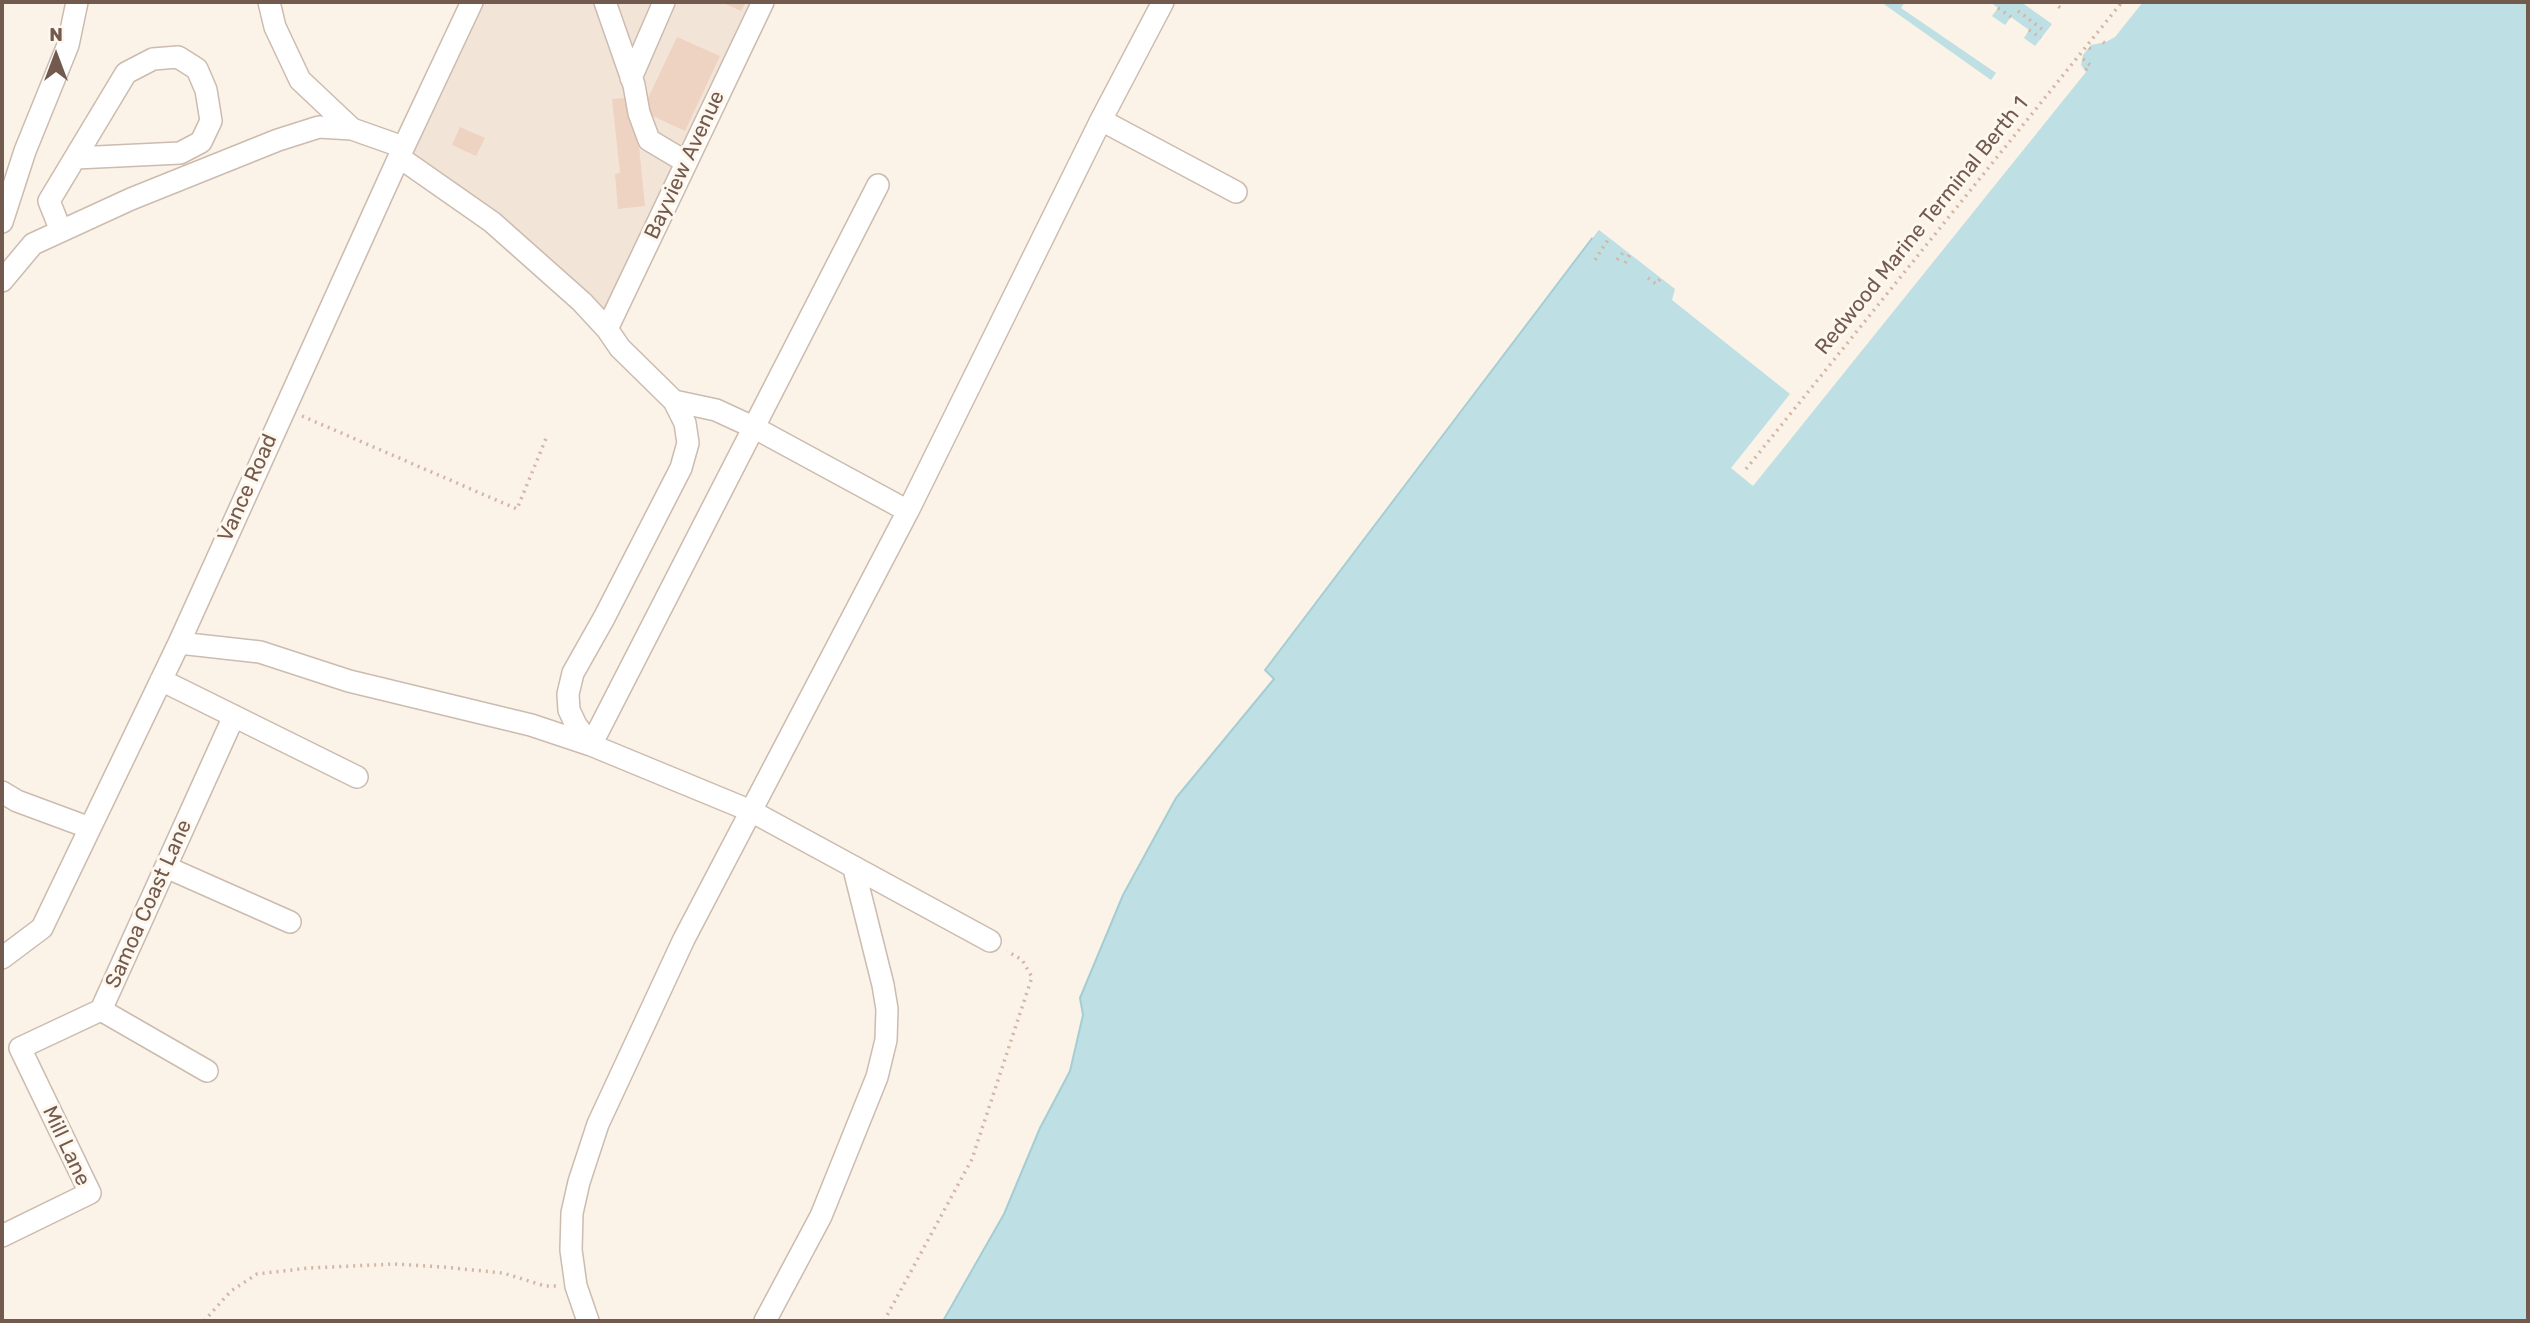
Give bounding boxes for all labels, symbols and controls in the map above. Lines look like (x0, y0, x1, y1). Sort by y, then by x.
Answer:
north arrow (21, 21, 91, 91)
text: N (49, 23, 63, 46)
street label: Bayview Avenue (640, 87, 730, 243)
street label: Redwood Marine Terminal Berth 1 (1810, 92, 2034, 360)
street label: Vance Road (213, 430, 283, 546)
street label: Samoa Coast Lane (101, 816, 197, 992)
street label: Mill Lane (37, 1102, 95, 1190)

